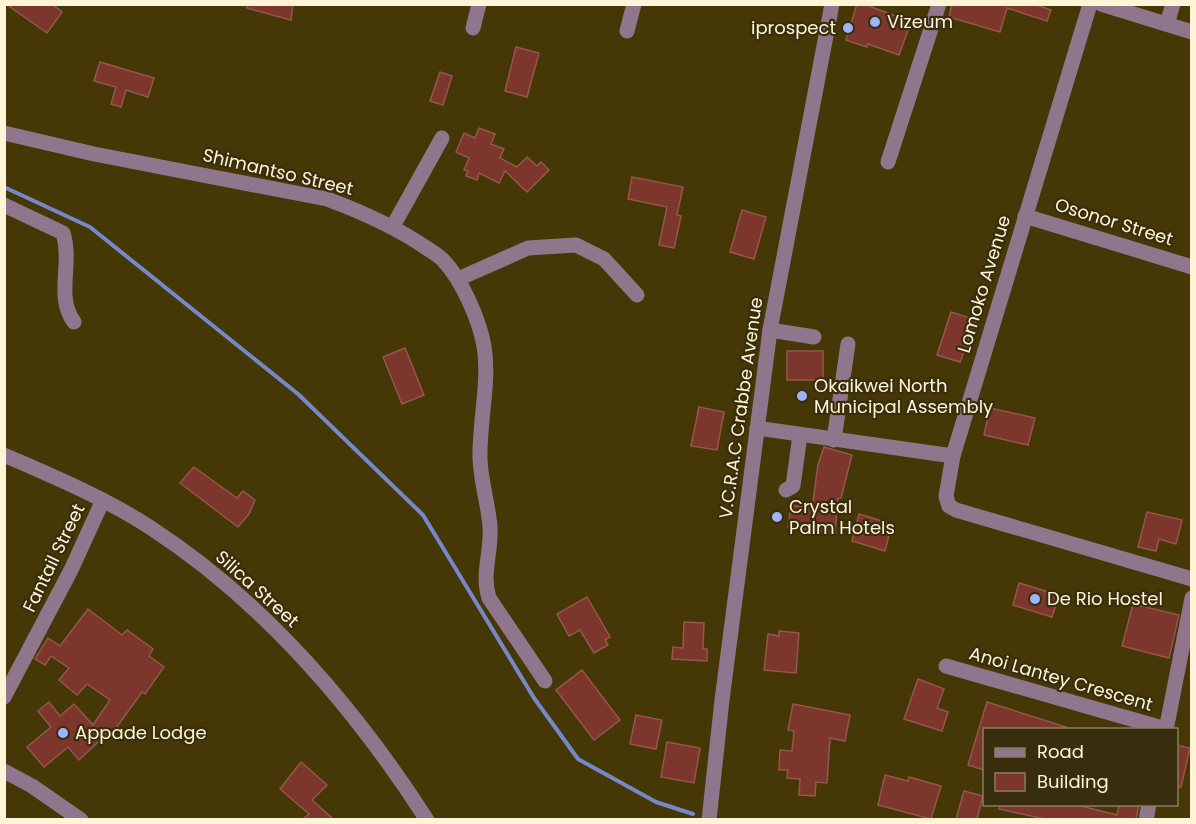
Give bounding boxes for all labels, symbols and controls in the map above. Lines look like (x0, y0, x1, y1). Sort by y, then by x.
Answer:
place label: Vizeum (887, 9, 953, 34)
place label: iprospect (751, 15, 836, 40)
marker: Vizeum (868, 15, 882, 29)
marker: iprospect (841, 21, 855, 35)
street label: Shimantso Street (200, 142, 356, 201)
street label: Osonor Street (1052, 192, 1176, 251)
street label: Lomoko Avenue (951, 212, 1016, 356)
street label: V.C.R.A.C Crabbe Avenue (713, 295, 768, 520)
place label: Okaikwei North Municipal Assembly (814, 373, 993, 419)
marker: Okaikwei North Municipal Assembly (795, 389, 809, 403)
place label: Crystal Palm Hotels (789, 494, 895, 540)
street label: Fantail Street (16, 499, 91, 616)
marker: Crystal Palm Hotels (770, 510, 784, 524)
street label: Silica Street (210, 544, 305, 633)
place label: De Rio Hostel (1047, 586, 1163, 611)
marker: De Rio Hostel (1028, 592, 1042, 606)
street label: Anoi Lantey Crescent (966, 640, 1156, 717)
place label: Appade Lodge (75, 720, 207, 745)
marker: Appade Lodge (56, 726, 70, 740)
legend (983, 728, 1178, 806)
text: Road (1037, 739, 1084, 764)
text: Building (1037, 769, 1109, 794)

